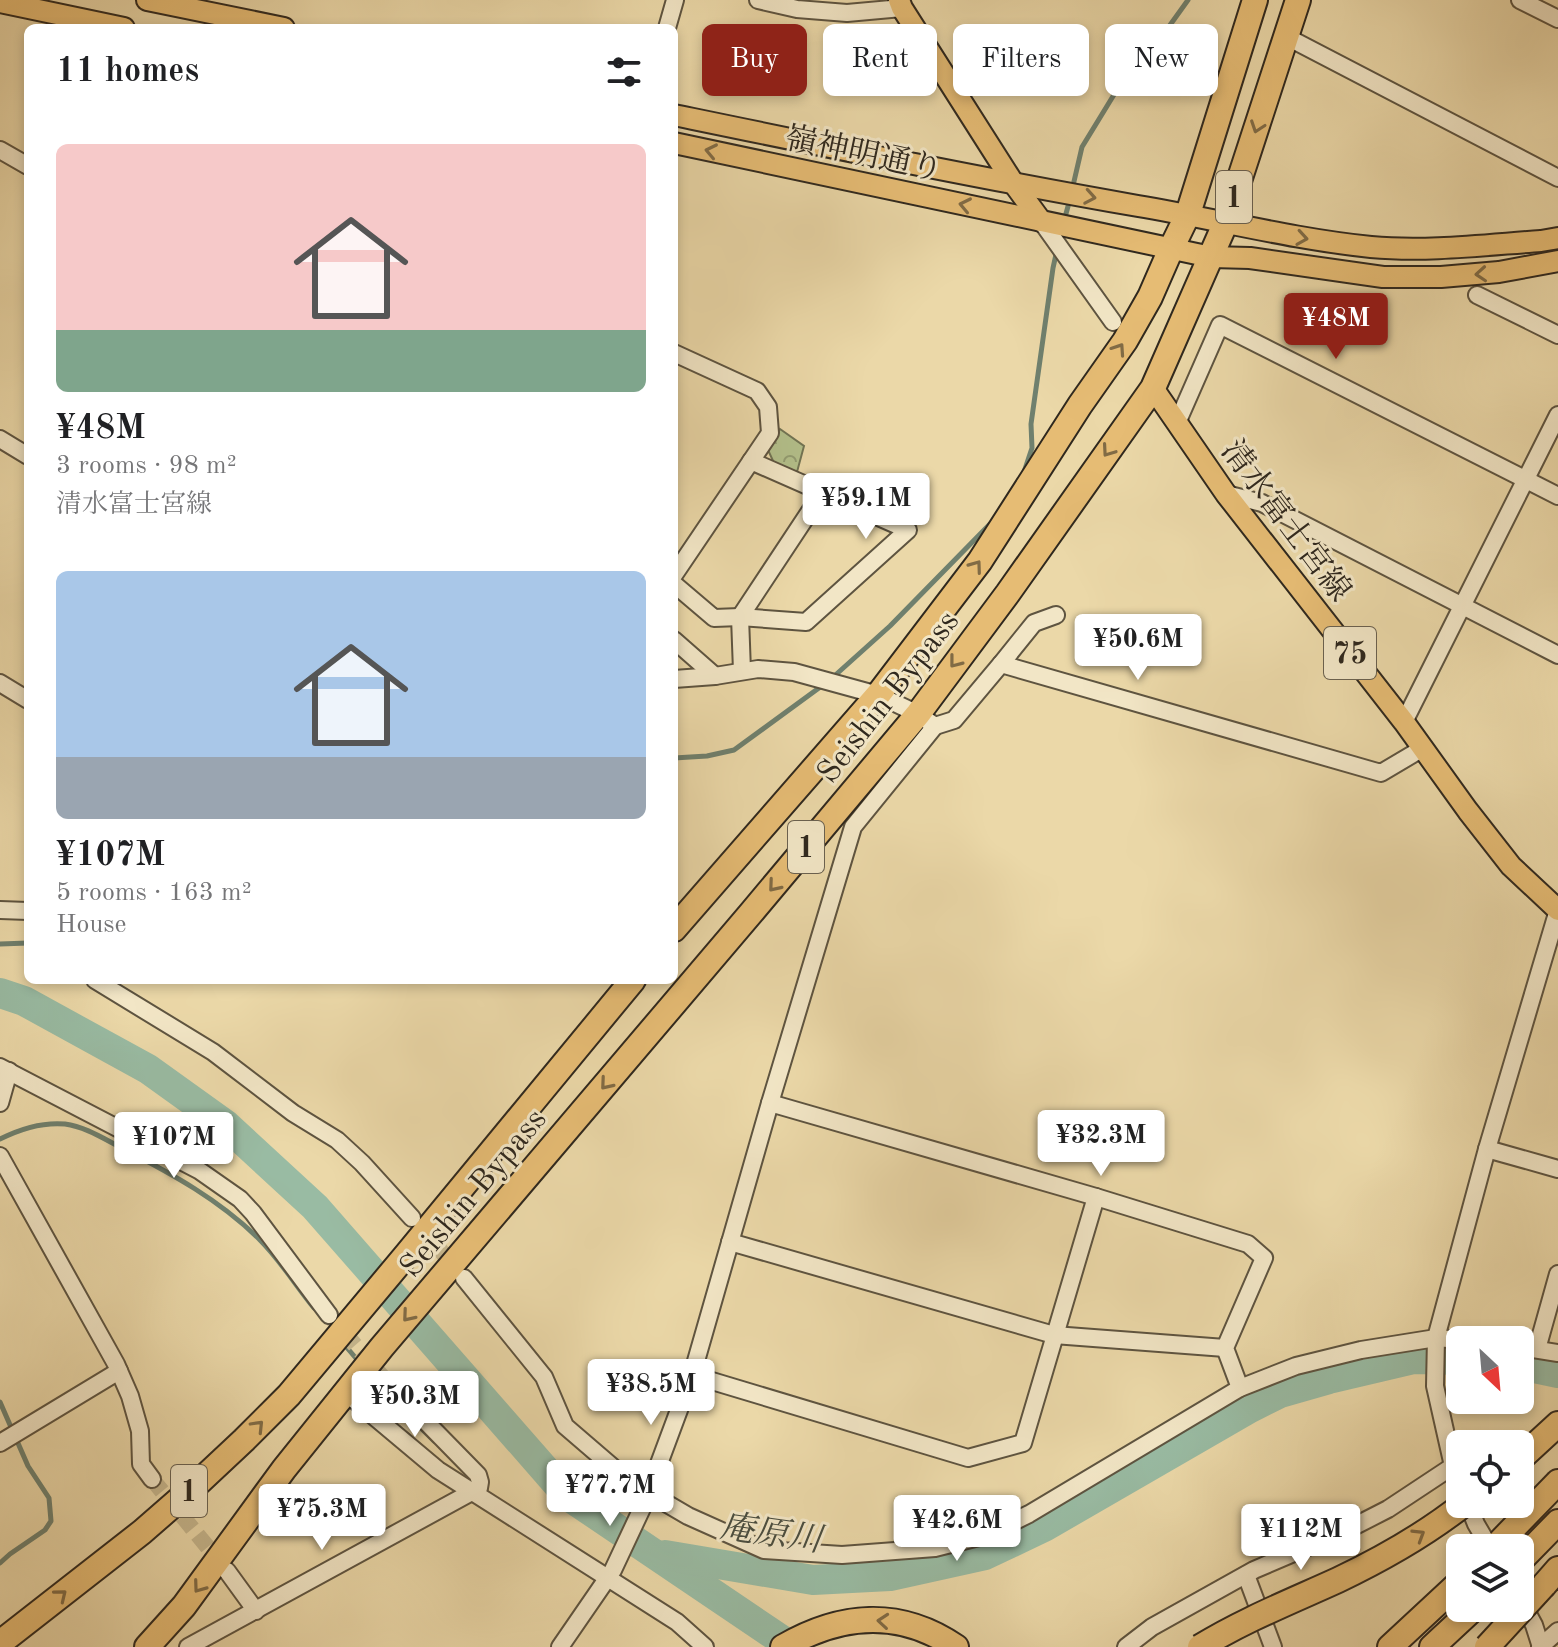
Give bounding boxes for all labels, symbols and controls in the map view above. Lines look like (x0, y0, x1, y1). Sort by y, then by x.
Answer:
chip: Buy (702, 24, 807, 96)
chip: Rent (823, 24, 937, 96)
chip: Filters (953, 24, 1089, 96)
chip: New (1105, 24, 1218, 96)
icon: filters (602, 50, 646, 94)
text: 11 homes (56, 55, 199, 89)
one-way arrow (1250, 120, 1266, 134)
street label: 嶺神明通り (782, 121, 946, 188)
one-way arrow (704, 143, 718, 160)
road number: 1 (1216, 171, 1252, 223)
one-way arrow (1084, 188, 1097, 205)
icon: home (279, 196, 423, 340)
one-way arrow (959, 197, 972, 214)
one-way arrow (1295, 229, 1308, 246)
one-way arrow (1474, 265, 1487, 282)
pin: ¥48M (1289, 293, 1383, 361)
text: ¥48M (1302, 306, 1370, 332)
one-way arrow (1109, 343, 1124, 357)
text: ¥48M (56, 412, 145, 446)
street label: 清水富士宮線 (1214, 434, 1358, 608)
one-way arrow (1103, 443, 1117, 457)
text: 3 rooms · 98 m² (56, 453, 237, 479)
pin: ¥59.1M (801, 473, 931, 541)
text: ¥59.1M (821, 486, 911, 512)
text: 清水富士宮線 (56, 492, 212, 518)
one-way arrow (966, 560, 981, 574)
street label: Seishin Bypass (813, 606, 966, 790)
pin: ¥50.6M (1073, 614, 1203, 682)
icon: home (279, 623, 423, 767)
text: ¥50.6M (1093, 627, 1183, 653)
road number: 75 (1324, 627, 1376, 679)
one-way arrow (951, 653, 965, 668)
road number: 1 (788, 821, 824, 873)
text: ¥107M (56, 839, 165, 873)
one-way arrow (769, 876, 784, 891)
text: 5 rooms · 163 m² (56, 880, 252, 906)
text: House (56, 912, 127, 938)
one-way arrow (601, 1074, 616, 1089)
street label: Seishin Bypass (395, 1104, 554, 1284)
pin: ¥32.3M (1036, 1110, 1166, 1178)
pin: ¥107M (118, 1112, 230, 1180)
text: ¥32.3M (1056, 1123, 1146, 1149)
text: ¥107M (132, 1125, 216, 1151)
one-way arrow (403, 1307, 418, 1322)
north arrow (1446, 1326, 1534, 1414)
map controls (1446, 1326, 1534, 1622)
pin: ¥38.5M (586, 1359, 716, 1427)
pin: ¥50.3M (350, 1371, 480, 1439)
text: ¥38.5M (606, 1372, 696, 1398)
text: ¥50.3M (370, 1384, 460, 1410)
one-way arrow (249, 1421, 264, 1435)
button: locate (1446, 1430, 1534, 1518)
pin: ¥77.7M (545, 1460, 675, 1528)
road number: 1 (171, 1465, 207, 1517)
text: ¥77.7M (565, 1473, 655, 1499)
pin: ¥75.3M (257, 1484, 387, 1552)
pin: ¥42.6M (892, 1495, 1022, 1563)
text: ¥75.3M (277, 1497, 367, 1523)
pin: ¥112M (1245, 1504, 1357, 1572)
water label: 庵原川 (718, 1508, 828, 1559)
text: ¥42.6M (912, 1508, 1002, 1534)
text: ¥112M (1259, 1517, 1343, 1543)
one-way arrow (1410, 1529, 1425, 1544)
button: layers (1446, 1534, 1534, 1622)
one-way arrow (194, 1578, 208, 1592)
one-way arrow (52, 1591, 67, 1605)
one-way arrow (877, 1613, 890, 1630)

